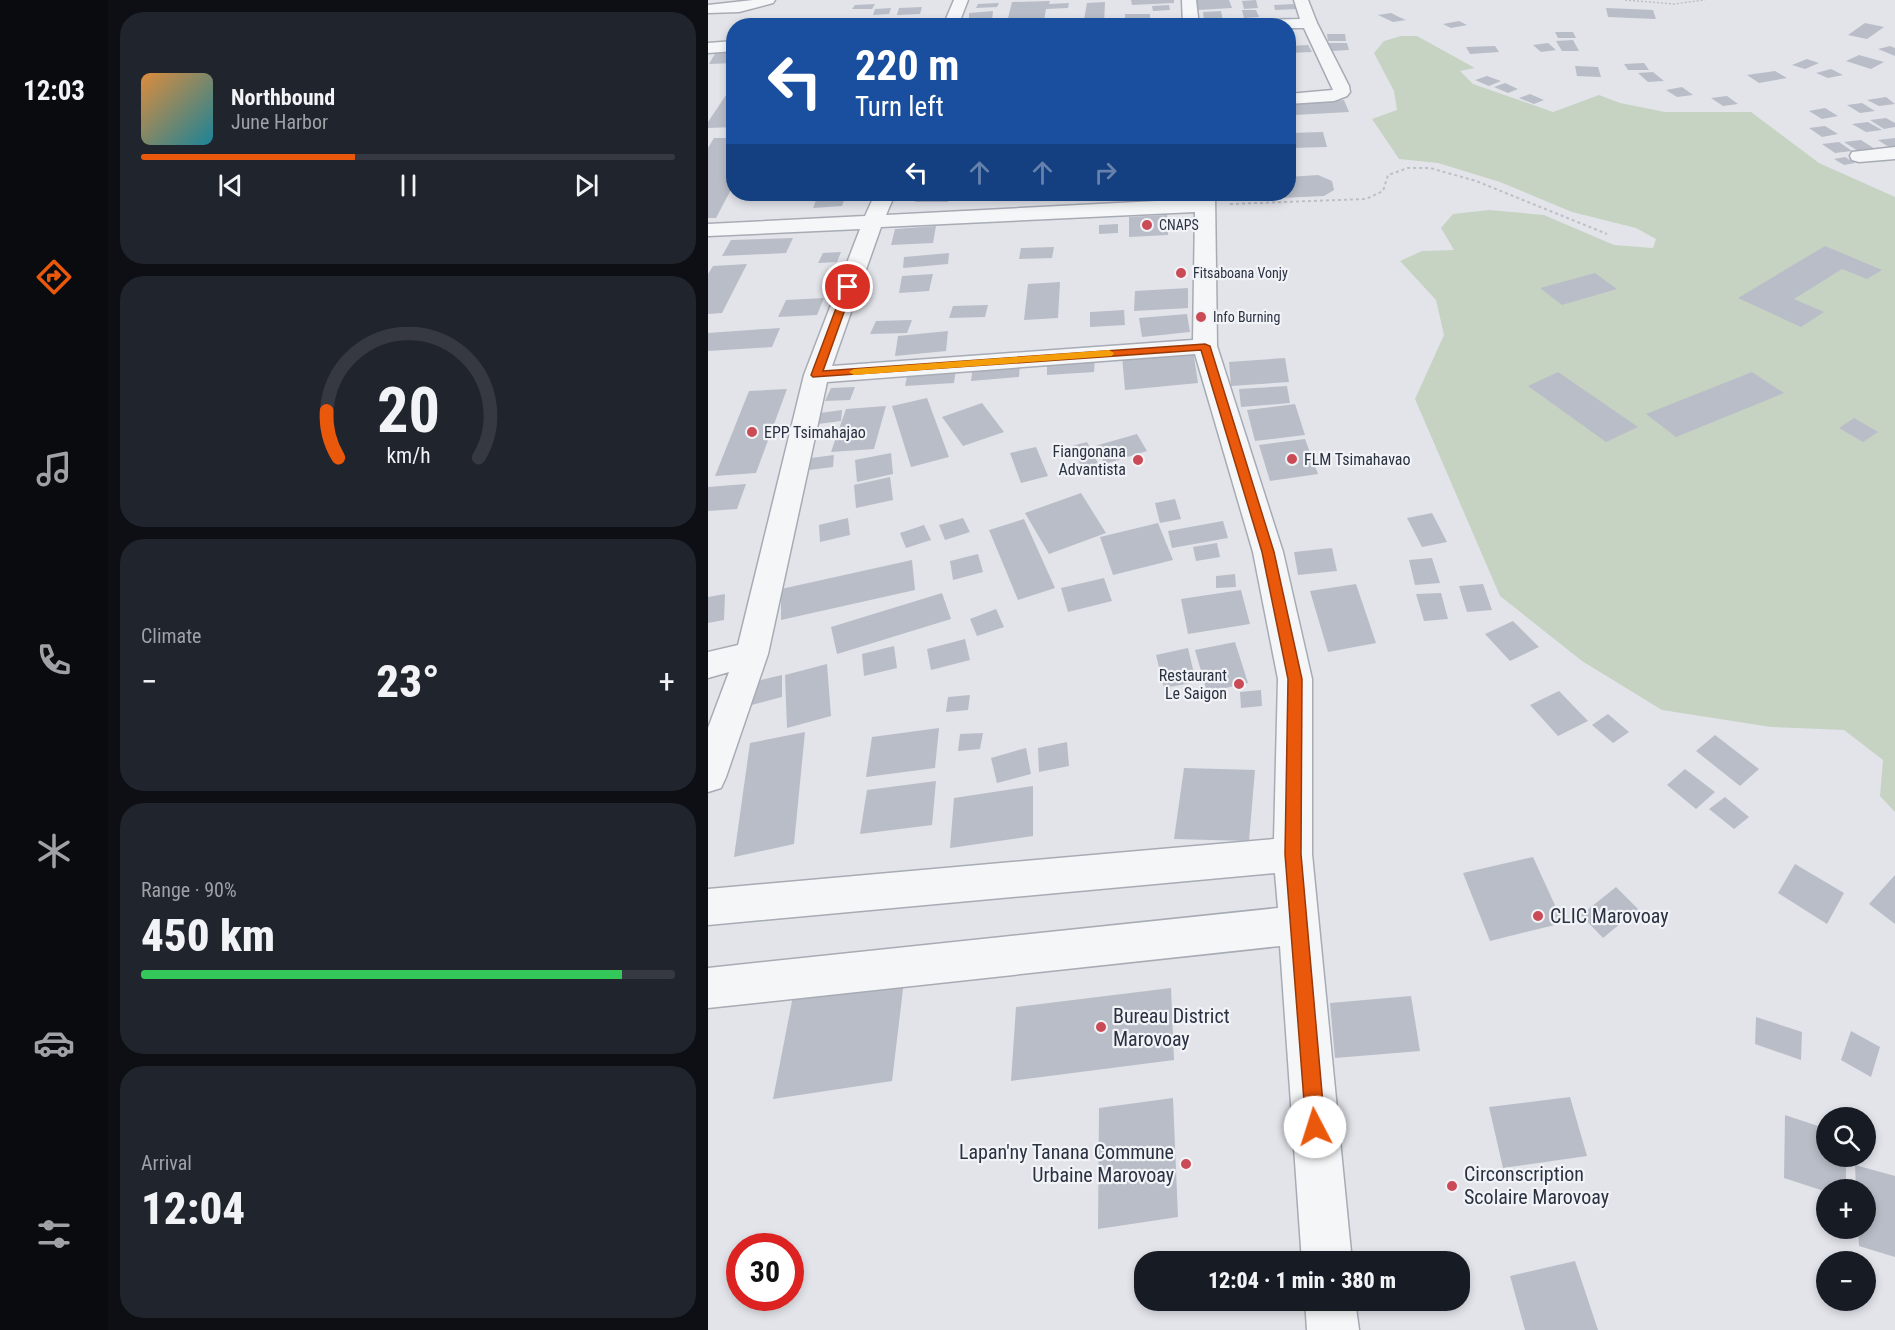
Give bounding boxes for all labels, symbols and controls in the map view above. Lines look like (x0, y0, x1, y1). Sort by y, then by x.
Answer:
text: 220 m (855, 41, 960, 90)
icon: left (756, 42, 834, 120)
text: 12:03 (23, 75, 85, 107)
text: Northbound (231, 85, 335, 110)
text: Turn left (855, 91, 944, 123)
text: June Harbor (231, 110, 328, 134)
icon: left (900, 156, 933, 189)
icon: ahead (963, 156, 996, 189)
icon: ahead (1026, 156, 1059, 189)
icon: right (1089, 156, 1122, 189)
icon: previous (214, 169, 247, 202)
icon: pause (392, 169, 425, 202)
icon: next (570, 169, 603, 202)
place label: CNAPS (1159, 217, 1199, 233)
marker: CNAPS (1140, 218, 1154, 232)
icon: directions (33, 256, 75, 298)
pin (822, 261, 873, 312)
place label: Fitsaboana Vonjy (1193, 265, 1288, 281)
marker: Fitsaboana Vonjy (1174, 266, 1188, 280)
icon: arrive (831, 270, 864, 303)
place label: Info Burning (1213, 309, 1280, 325)
marker: Info Burning (1194, 310, 1208, 324)
text: 20 (376, 375, 440, 448)
place label: EPP Tsimahajao (764, 423, 866, 442)
marker: EPP Tsimahajao (745, 425, 759, 439)
place label: Fiangonana Advantista (1052, 442, 1126, 479)
text: km/h (386, 444, 430, 469)
icon: music (33, 448, 75, 490)
place label: FLM Tsimahavao (1304, 450, 1411, 469)
marker: FLM Tsimahavao (1285, 452, 1299, 466)
marker: Fiangonana Advantista (1131, 453, 1145, 467)
text: Climate (141, 624, 201, 648)
icon: phone (33, 639, 75, 681)
text: 23° (376, 655, 440, 708)
text: − (141, 662, 158, 701)
text: + (659, 662, 675, 701)
place label: Restaurant Le Saigon (1159, 666, 1227, 703)
marker: Restaurant Le Saigon (1232, 677, 1246, 691)
icon: climate (33, 830, 75, 872)
text: Range · 90% (141, 878, 237, 902)
place label: CLIC Marovoay (1550, 904, 1668, 928)
text: 450 km (141, 909, 275, 962)
marker: CLIC Marovoay (1531, 909, 1545, 923)
place label: Bureau District Marovoay (1113, 1004, 1230, 1051)
marker: Bureau District Marovoay (1094, 1020, 1108, 1034)
icon: car (33, 1022, 75, 1064)
position arrow (1283, 1095, 1347, 1159)
map controls (1816, 1107, 1876, 1311)
button: search (1816, 1107, 1876, 1167)
place label: Lapan'ny Tanana Commune Urbaine Marovoay (959, 1140, 1174, 1187)
text: Arrival (141, 1151, 192, 1175)
marker: Lapan'ny Tanana Commune Urbaine Marovoay (1179, 1157, 1193, 1171)
place label: Circonscription Scolaire Marovoay (1464, 1162, 1609, 1209)
marker: Circonscription Scolaire Marovoay (1445, 1179, 1459, 1193)
button: + (1816, 1179, 1876, 1239)
text: 12:04 (141, 1182, 245, 1235)
icon: filters (33, 1213, 75, 1255)
speed limit sign: 30 (726, 1233, 804, 1311)
button: − (1816, 1251, 1876, 1311)
text: 12:04 · 1 min · 380 m (1208, 1268, 1396, 1293)

